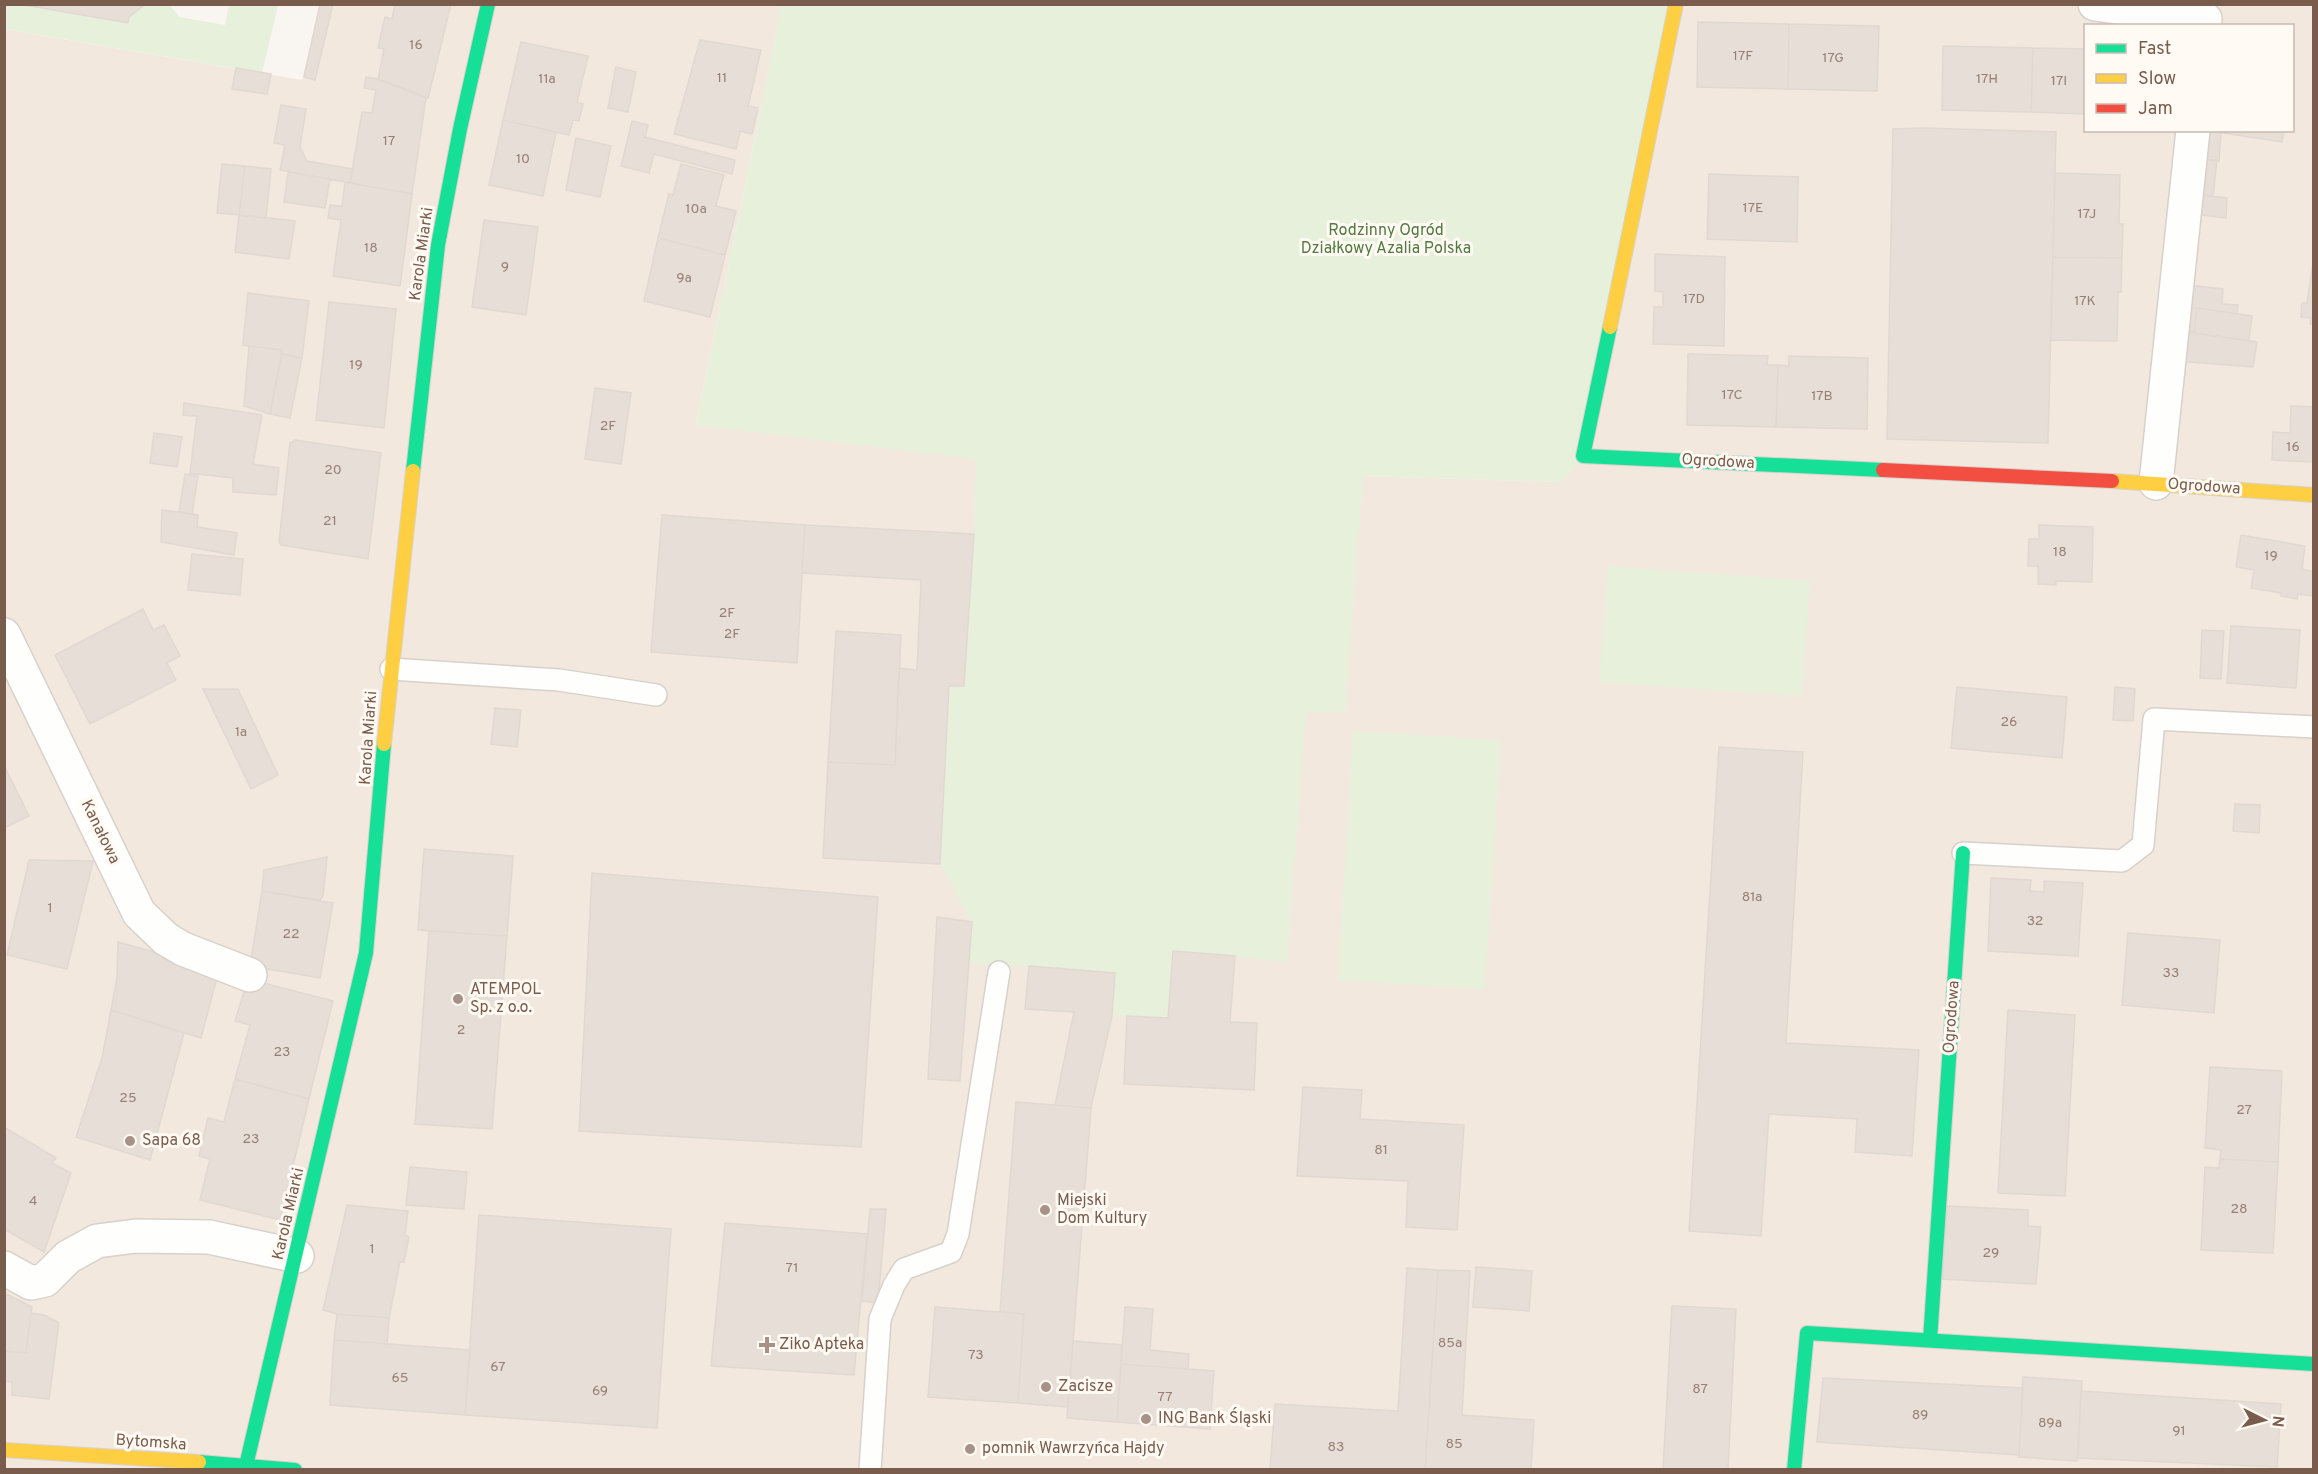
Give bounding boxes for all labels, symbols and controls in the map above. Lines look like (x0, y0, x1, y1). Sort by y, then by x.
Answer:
legend (2084, 24, 2294, 132)
house number: 16 (409, 37, 423, 54)
text: Fast (2138, 38, 2171, 61)
house number: 17F (1733, 48, 1753, 65)
house number: 17G (1822, 50, 1844, 67)
text: Slow (2138, 68, 2176, 91)
house number: 11 (717, 70, 727, 87)
house number: 11a (538, 71, 556, 88)
house number: 17H (1976, 71, 1998, 88)
house number: 17I (2051, 73, 2067, 90)
text: Jam (2138, 98, 2173, 121)
house number: 17 (383, 133, 395, 150)
house number: 10 (516, 151, 530, 168)
house number: 17E (1743, 200, 1763, 217)
house number: 10a (685, 201, 707, 218)
street label: Karola Miarki (406, 206, 438, 302)
house number: 17J (2078, 206, 2096, 223)
park label: Rodzinny Ogród Działkowy Azalia Polska (1301, 221, 1471, 259)
house number: 18 (364, 240, 378, 257)
house number: 9 (501, 259, 509, 276)
house number: 9a (676, 270, 692, 287)
house number: 17D (1683, 291, 1705, 308)
house number: 17K (2074, 293, 2096, 310)
house number: 19 (349, 357, 363, 374)
house number: 17C (1722, 387, 1742, 404)
house number: 17B (1811, 388, 1833, 405)
house number: 2F (600, 418, 616, 435)
house number: 16 (2286, 439, 2300, 456)
street label: Ogrodowa (1681, 450, 1755, 474)
house number: 20 (324, 462, 342, 479)
street label: Ogrodowa (2167, 474, 2241, 500)
house number: 21 (323, 513, 337, 530)
house number: 18 (2053, 544, 2067, 561)
house number: 19 (2264, 548, 2278, 565)
house number: 2F (719, 605, 735, 622)
house number: 2F (724, 626, 740, 643)
street label: Karola Miarki (356, 690, 382, 786)
house number: 26 (2001, 714, 2017, 731)
house number: 1a (235, 724, 247, 741)
street label: Kanałowa (76, 797, 124, 867)
house number: 81a (1742, 889, 1762, 906)
house number: 1 (47, 900, 53, 917)
house number: 32 (2027, 913, 2043, 930)
house number: 22 (282, 926, 300, 943)
house number: 33 (2163, 965, 2179, 982)
place label: ATEMPOL Sp. z o.o. (470, 980, 541, 1018)
street label: Ogrodowa (1939, 980, 1965, 1054)
marker: ATEMPOL Sp. z o.o. (451, 992, 465, 1006)
house number: 2 (457, 1022, 465, 1039)
house number: 23 (274, 1044, 291, 1061)
house number: 25 (119, 1090, 137, 1107)
house number: 27 (2236, 1102, 2252, 1119)
place label: Sapa 68 (142, 1131, 201, 1151)
house number: 23 (243, 1131, 260, 1148)
marker: Sapa 68 (123, 1134, 137, 1148)
house number: 81 (1374, 1142, 1388, 1159)
street label: Karola Miarki (269, 1166, 309, 1262)
place label: Miejski Dom Kultury (1057, 1191, 1147, 1229)
house number: 4 (29, 1193, 37, 1210)
house number: 28 (2230, 1201, 2248, 1218)
marker: Miejski Dom Kultury (1038, 1203, 1052, 1217)
house number: 1 (369, 1241, 375, 1258)
house number: 29 (1983, 1245, 1999, 1262)
house number: 71 (786, 1260, 798, 1277)
place label: Ziko Apteka (779, 1335, 864, 1355)
house number: 85a (1438, 1335, 1462, 1352)
marker: Ziko Apteka (760, 1338, 774, 1352)
house number: 73 (968, 1347, 984, 1364)
house number: 67 (490, 1359, 506, 1376)
house number: 65 (391, 1370, 409, 1387)
place label: Zacisze (1058, 1377, 1113, 1397)
marker: Zacisze (1039, 1380, 1053, 1394)
house number: 87 (1692, 1381, 1708, 1398)
house number: 69 (592, 1383, 608, 1400)
house number: 77 (1157, 1389, 1173, 1406)
north arrow (2234, 1390, 2294, 1450)
place label: ING Bank Śląski (1158, 1407, 1271, 1429)
house number: 89 (1912, 1407, 1928, 1424)
marker: ING Bank Śląski (1139, 1412, 1153, 1426)
house number: 89a (2038, 1415, 2062, 1432)
text: N (2266, 1415, 2287, 1428)
house number: 91 (2172, 1423, 2186, 1440)
street label: Bytomska (115, 1431, 187, 1455)
house number: 85 (1445, 1436, 1463, 1453)
place label: pomnik Wawrzyńca Hajdy (982, 1439, 1164, 1459)
house number: 83 (1328, 1439, 1344, 1456)
marker: pomnik Wawrzyńca Hajdy (963, 1442, 977, 1456)

